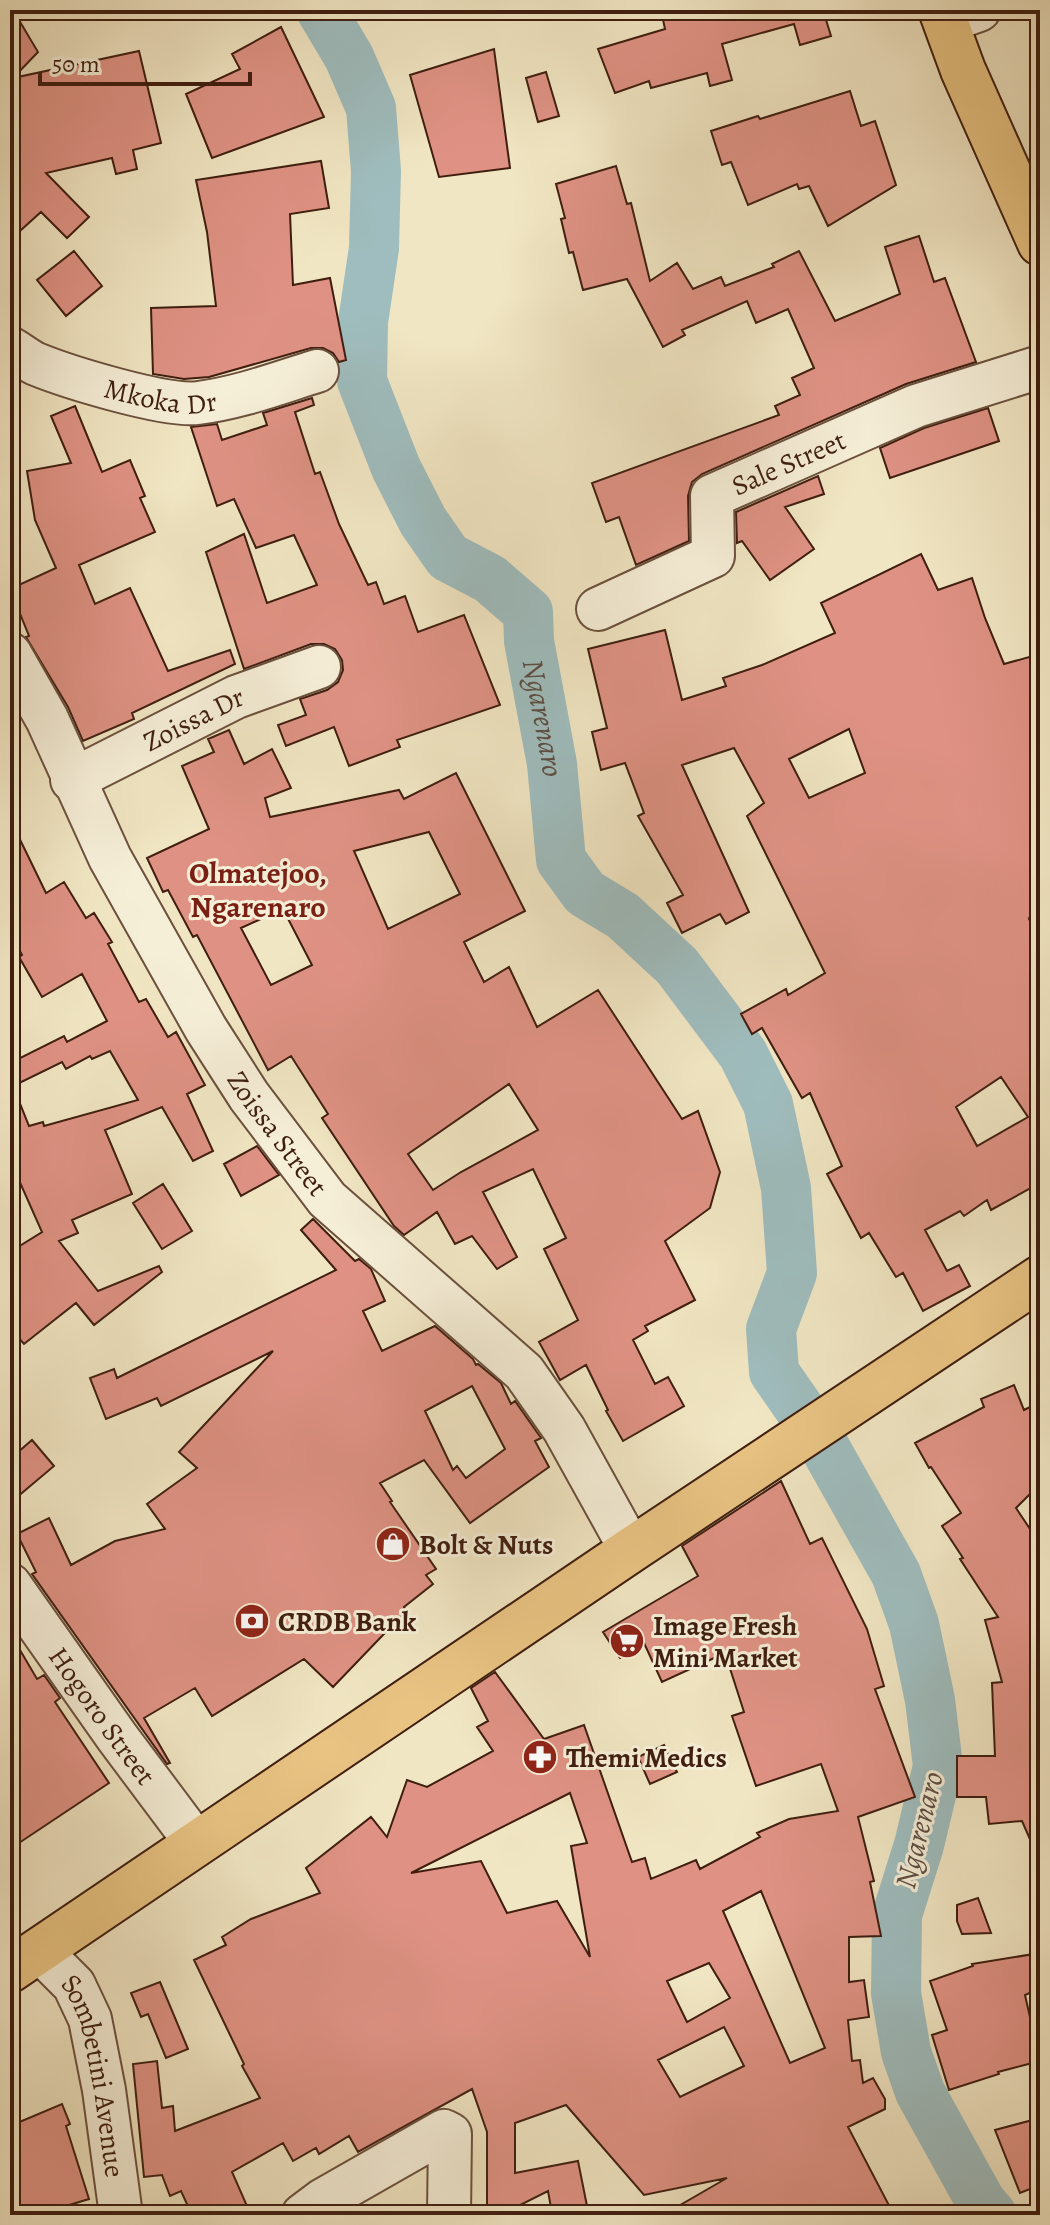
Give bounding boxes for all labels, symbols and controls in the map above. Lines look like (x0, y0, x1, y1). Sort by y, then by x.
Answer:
scale bar (40, 36, 250, 86)
text: 50 m (52, 48, 100, 80)
street label: Mkoka Dr (100, 369, 220, 424)
street label: Sale Street (726, 421, 852, 505)
water label: Ngarenaro (513, 656, 573, 778)
street label: Zoissa Dr (137, 678, 249, 761)
district label: Olmatejoo, Ngarenaro (189, 853, 327, 927)
street label: Zoissa Street (218, 1064, 336, 1204)
shop icon: Bolt & Nuts (374, 1525, 412, 1563)
place label: Bolt & Nuts (419, 1526, 554, 1564)
bank icon: CRDB Bank (233, 1602, 271, 1640)
place label: CRDB Bank (278, 1603, 417, 1641)
place label: Image Fresh Mini Market (653, 1607, 798, 1677)
supermarket icon: Image Fresh Mini Market (608, 1622, 646, 1660)
street label: Hogoro Street (39, 1640, 164, 1793)
pharmacy icon: Themi Medics (521, 1738, 559, 1776)
place label: Themi Medics (566, 1739, 727, 1777)
water label: Ngarenaro (885, 1767, 953, 1893)
street label: Sombetini Avenue (53, 1965, 134, 2180)

